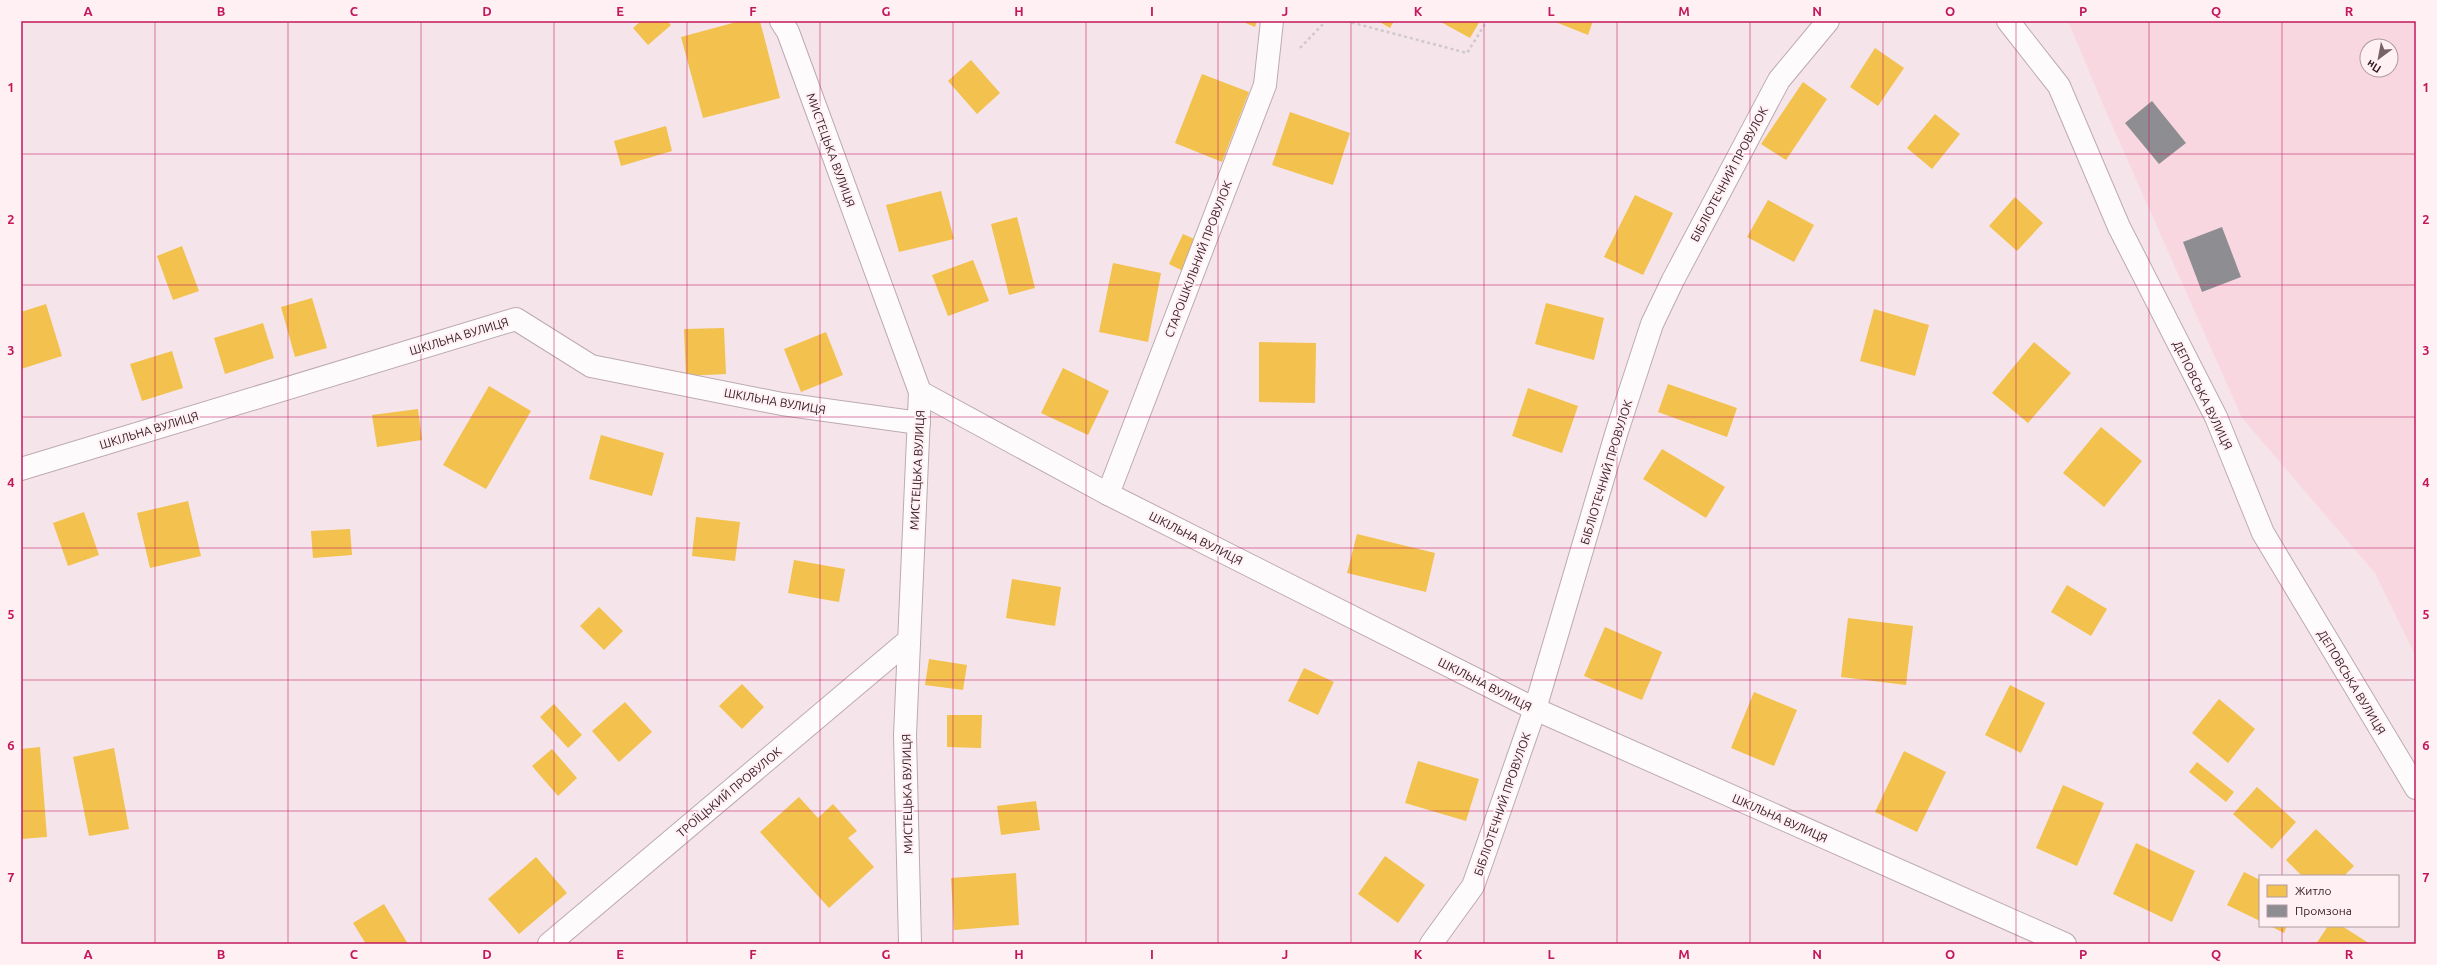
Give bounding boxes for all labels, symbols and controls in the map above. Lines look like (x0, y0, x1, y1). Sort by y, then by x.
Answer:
text: A (83, 4, 93, 18)
text: B (217, 4, 226, 18)
text: C (350, 4, 359, 18)
text: D (482, 4, 492, 18)
text: E (616, 4, 624, 18)
text: F (749, 4, 757, 18)
text: G (882, 4, 891, 18)
text: H (1014, 4, 1024, 18)
text: I (1150, 4, 1154, 18)
text: J (1282, 4, 1288, 18)
text: K (1414, 4, 1423, 18)
text: L (1547, 4, 1555, 18)
text: M (1678, 4, 1690, 18)
text: N (1812, 4, 1822, 18)
text: O (1945, 4, 1955, 18)
text: P (2079, 4, 2087, 18)
text: Q (2211, 4, 2221, 18)
text: R (2345, 4, 2354, 18)
north arrow (2359, 38, 2399, 78)
text: Пн (2364, 58, 2383, 75)
text: 1 (7, 80, 15, 94)
text: 1 (2422, 80, 2430, 94)
street label: МИСТЕЦЬКА ВУЛИЦЯ (804, 91, 858, 209)
street label: БІБЛІОТЕЧНИЙ ПРОВУЛОК (1688, 104, 1770, 244)
street label: СТАРОШКІЛЬНИЙ ПРОВУЛОК (1162, 178, 1234, 339)
text: 2 (7, 212, 15, 226)
text: 2 (2422, 212, 2430, 226)
street label: ШКІЛЬНА ВУЛИЦЯ (408, 315, 510, 357)
street label: ДЕПОВСЬКА ВУЛИЦЯ (2171, 338, 2235, 452)
text: 3 (7, 343, 15, 357)
text: 3 (2422, 343, 2430, 357)
street label: ШКІЛЬНА ВУЛИЦЯ (723, 386, 827, 416)
street label: БІБЛІОТЕЧНИЙ ПРОВУЛОК (1578, 397, 1634, 546)
street label: ШКІЛЬНА ВУЛИЦЯ (98, 409, 200, 451)
street label: МИСТЕЦЬКА ВУЛИЦЯ (907, 410, 927, 530)
text: 4 (7, 475, 15, 489)
text: 4 (2422, 475, 2430, 489)
street label: ШКІЛЬНА ВУЛИЦЯ (1147, 509, 1245, 567)
text: 5 (7, 607, 15, 621)
text: 5 (2422, 607, 2430, 621)
street label: ДЕПОВСЬКА ВУЛИЦЯ (2316, 627, 2388, 737)
street label: ШКІЛЬНА ВУЛИЦЯ (1436, 655, 1534, 713)
street label: БІБЛІОТЕЧНИЙ ПРОВУЛОК (1471, 730, 1533, 877)
street label: МИСТЕЦЬКА ВУЛИЦЯ (899, 734, 915, 854)
text: 6 (7, 738, 15, 752)
text: 6 (2422, 738, 2430, 752)
street label: ТРОЇЦЬКИЙ ПРОВУЛОК (674, 744, 784, 840)
street label: ШКІЛЬНА ВУЛИЦЯ (1730, 791, 1830, 845)
text: 7 (7, 870, 15, 884)
text: 7 (2422, 870, 2430, 884)
legend (2259, 875, 2399, 927)
text: Житло (2295, 884, 2332, 897)
text: Промзона (2295, 904, 2352, 917)
text: A (83, 947, 93, 961)
text: B (217, 947, 226, 961)
text: C (350, 947, 359, 961)
text: D (482, 947, 492, 961)
text: E (616, 947, 624, 961)
text: F (749, 947, 757, 961)
text: G (882, 947, 891, 961)
text: H (1014, 947, 1024, 961)
text: I (1150, 947, 1154, 961)
text: J (1282, 947, 1288, 961)
text: K (1414, 947, 1423, 961)
text: L (1547, 947, 1555, 961)
text: M (1678, 947, 1690, 961)
text: N (1812, 947, 1822, 961)
text: O (1945, 947, 1955, 961)
text: P (2079, 947, 2087, 961)
text: Q (2211, 947, 2221, 961)
text: R (2345, 947, 2354, 961)

